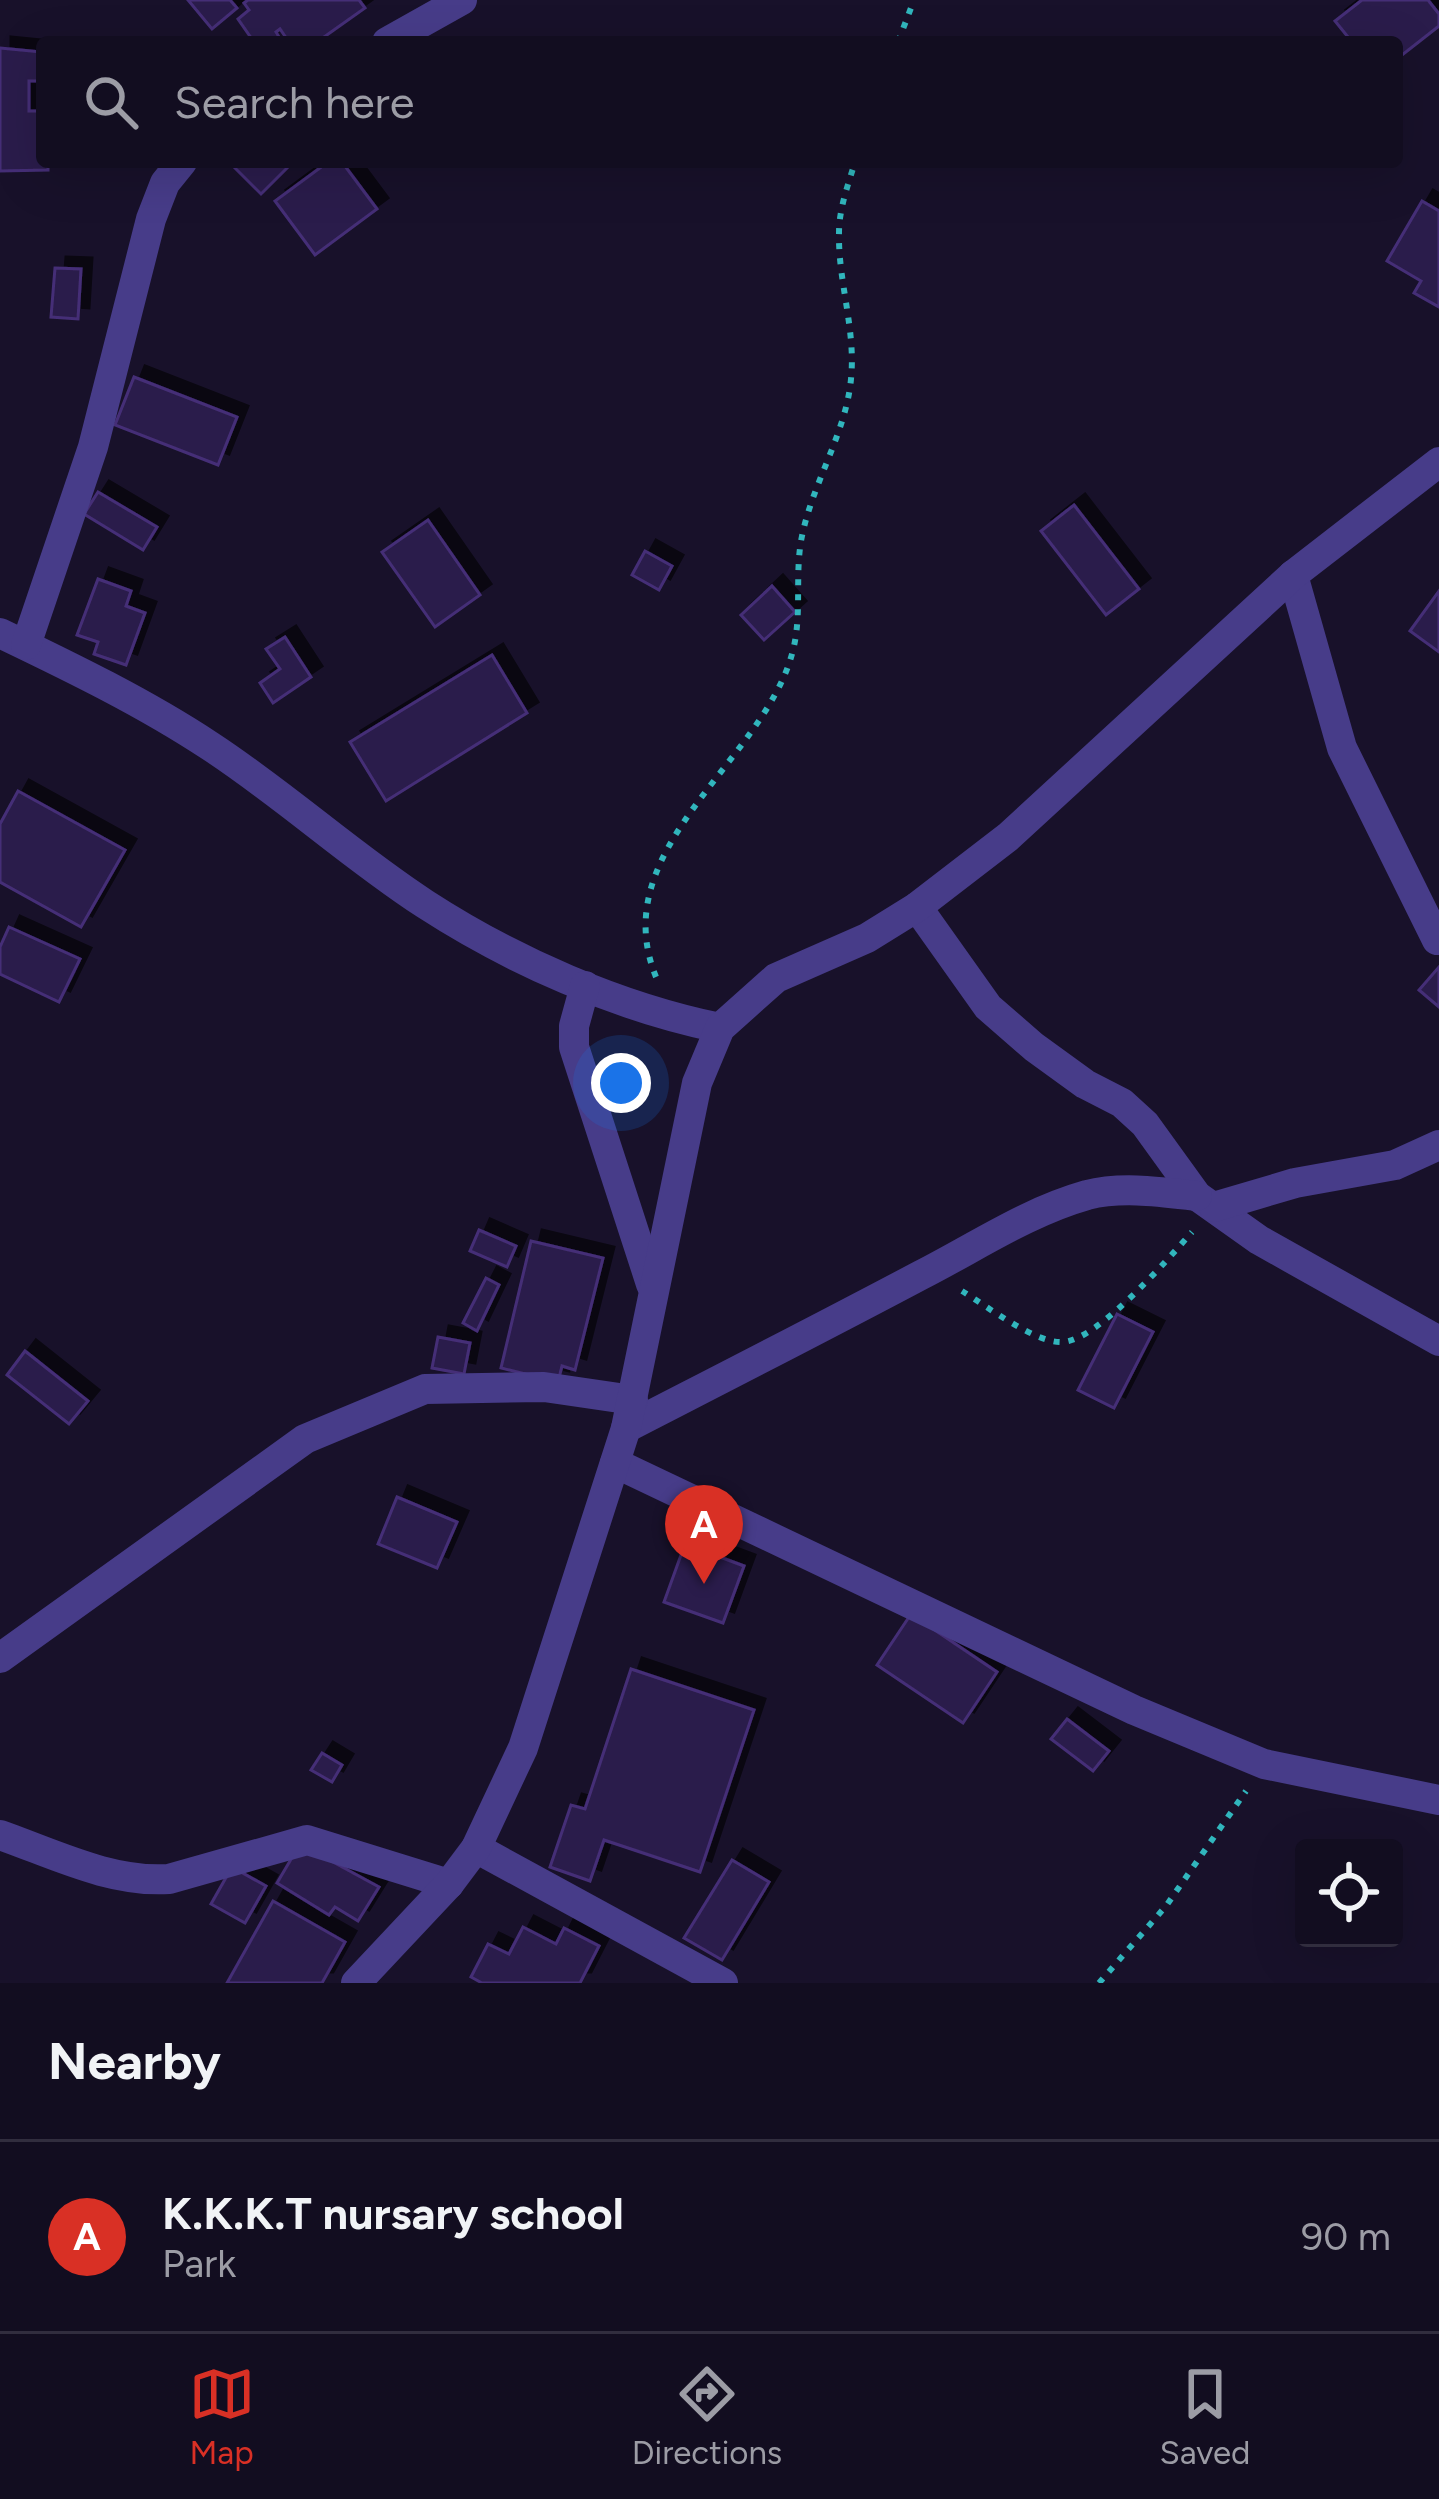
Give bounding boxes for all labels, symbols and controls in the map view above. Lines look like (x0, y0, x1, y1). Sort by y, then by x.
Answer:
search box (36, 36, 1403, 168)
icon: search (78, 69, 144, 135)
text: Search here (174, 75, 414, 129)
your location (591, 1053, 651, 1113)
pin: A (665, 1485, 743, 1584)
map controls (1295, 1839, 1403, 1947)
button: locate (1295, 1839, 1403, 1947)
text: Nearby (48, 2031, 221, 2092)
text: K.K.K.T nursary school (162, 2186, 624, 2240)
text: A (73, 2213, 101, 2260)
text: 90 m (1301, 2213, 1391, 2260)
text: Park (162, 2240, 236, 2287)
tab: Map (189, 2361, 255, 2472)
tab: Directions (632, 2361, 782, 2472)
tab: Saved (1159, 2361, 1250, 2472)

